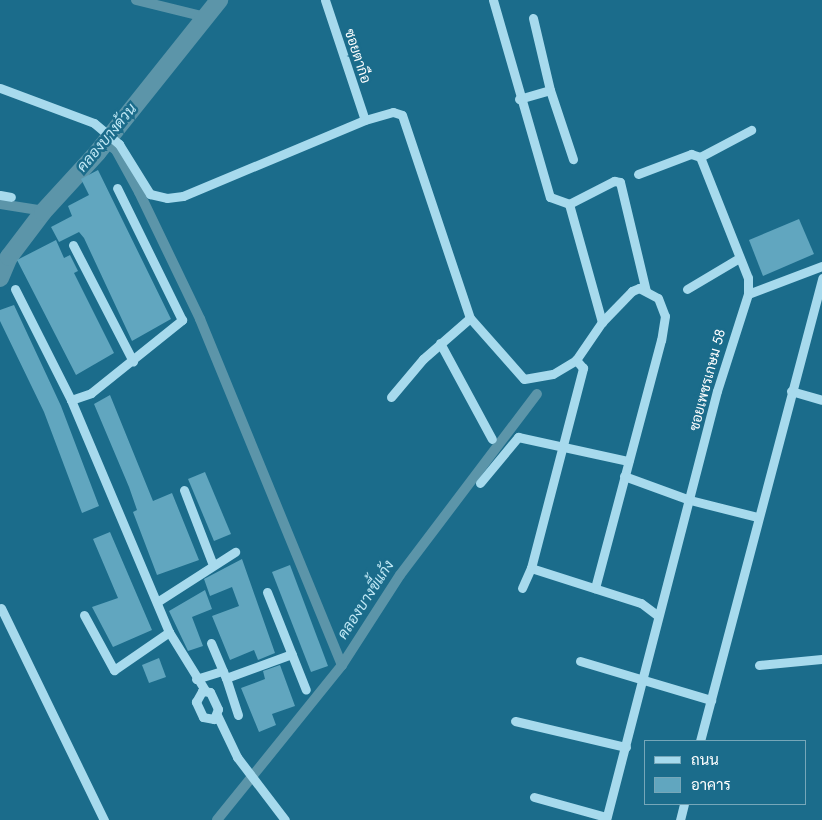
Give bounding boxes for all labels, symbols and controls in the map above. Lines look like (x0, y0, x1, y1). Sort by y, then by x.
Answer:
street label: ซอยตากือ (341, 27, 375, 85)
water label: คลองบางด้วน (73, 100, 141, 176)
street label: ซอยเพชรเกษม 58 (685, 327, 729, 433)
water label: คลองบางขี้แก้ง (334, 557, 398, 643)
legend (644, 740, 807, 805)
text: ถนน (691, 749, 719, 771)
text: อาคาร (691, 774, 731, 796)

